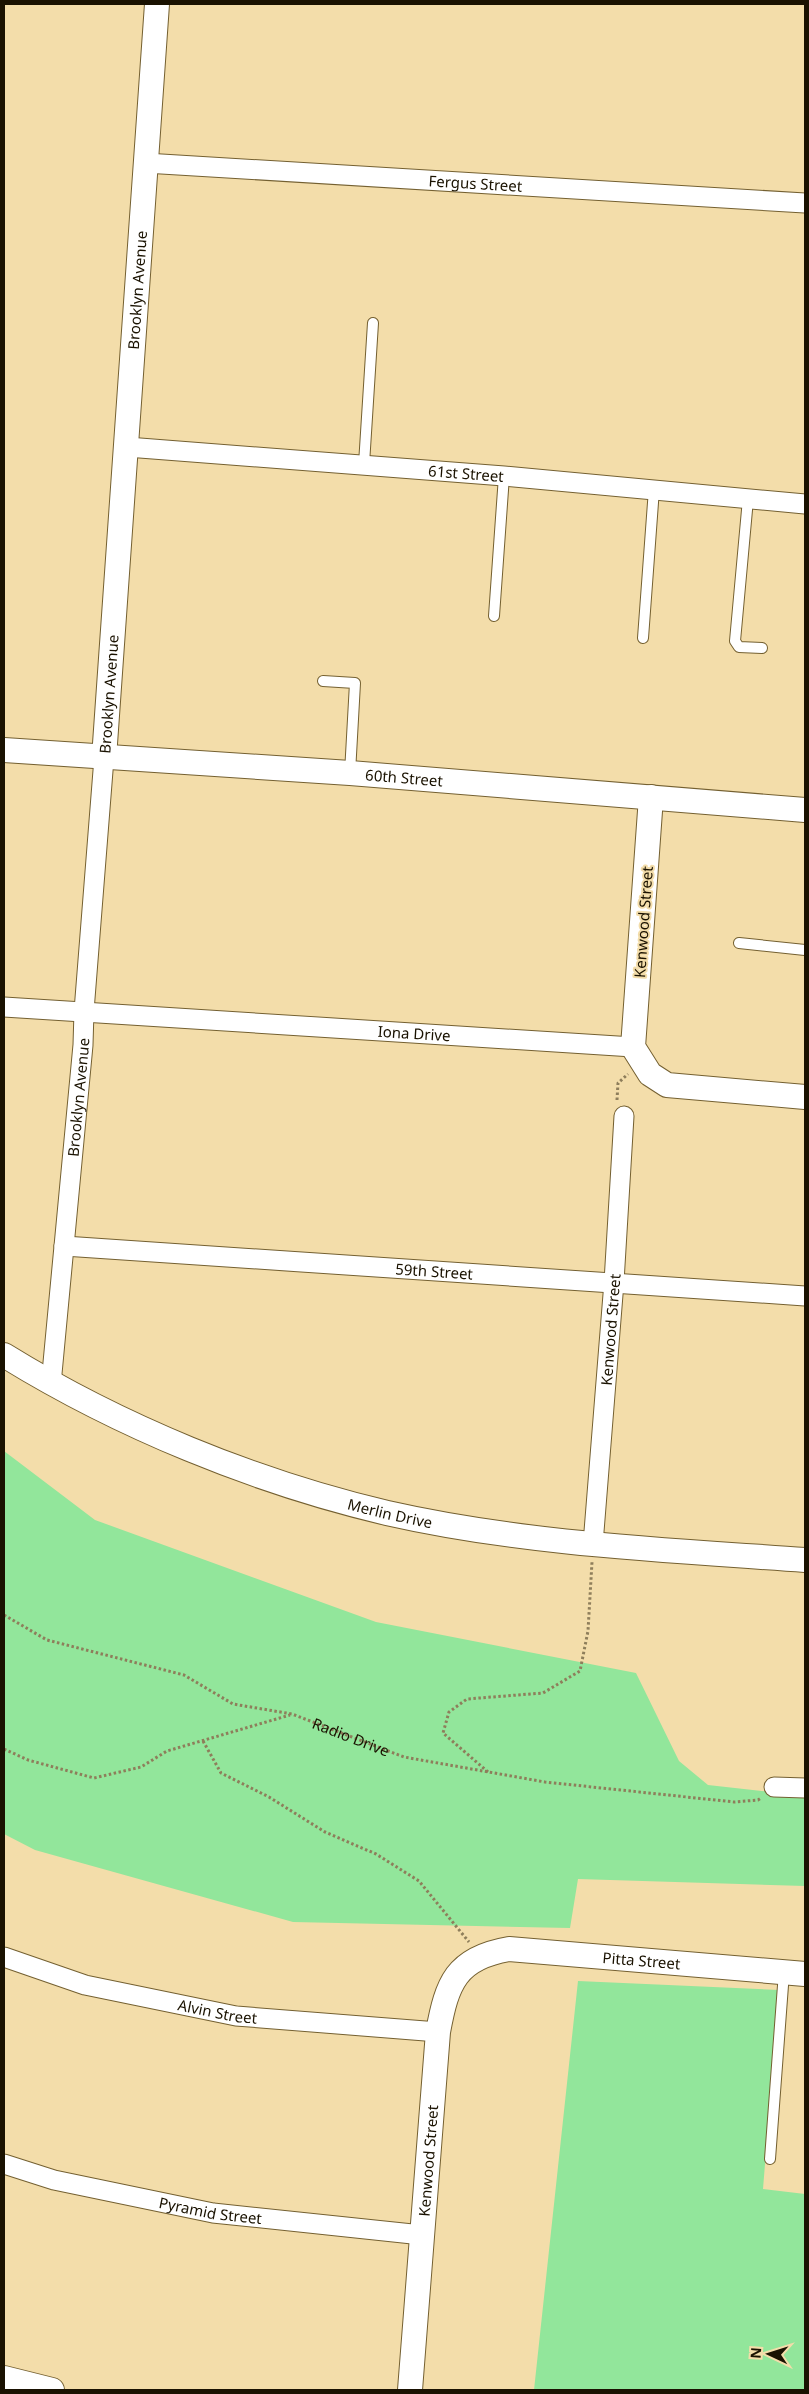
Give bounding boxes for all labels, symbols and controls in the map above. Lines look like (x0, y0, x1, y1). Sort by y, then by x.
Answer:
street label: Fergus Street (428, 170, 523, 196)
street label: Brooklyn Avenue (123, 230, 151, 350)
street label: 61st Street (428, 460, 505, 486)
street label: Brooklyn Avenue (94, 634, 123, 754)
street label: 60th Street (365, 764, 444, 791)
street label: Kenwood Street (629, 865, 657, 979)
street label: Iona Drive (377, 1021, 451, 1045)
street label: Brooklyn Avenue (63, 1038, 93, 1158)
street label: 59th Street (395, 1258, 474, 1284)
street label: Kenwood Street (596, 1273, 625, 1386)
street label: Merlin Drive (346, 1494, 434, 1532)
street label: Radio Drive (310, 1713, 392, 1760)
street label: Pitta Street (602, 1947, 682, 1973)
street label: Alvin Street (176, 1994, 258, 2028)
street label: Kenwood Street (414, 2103, 442, 2217)
street label: Pyramid Street (157, 2192, 263, 2228)
north arrow (744, 2329, 794, 2379)
text: N (746, 2347, 765, 2359)

